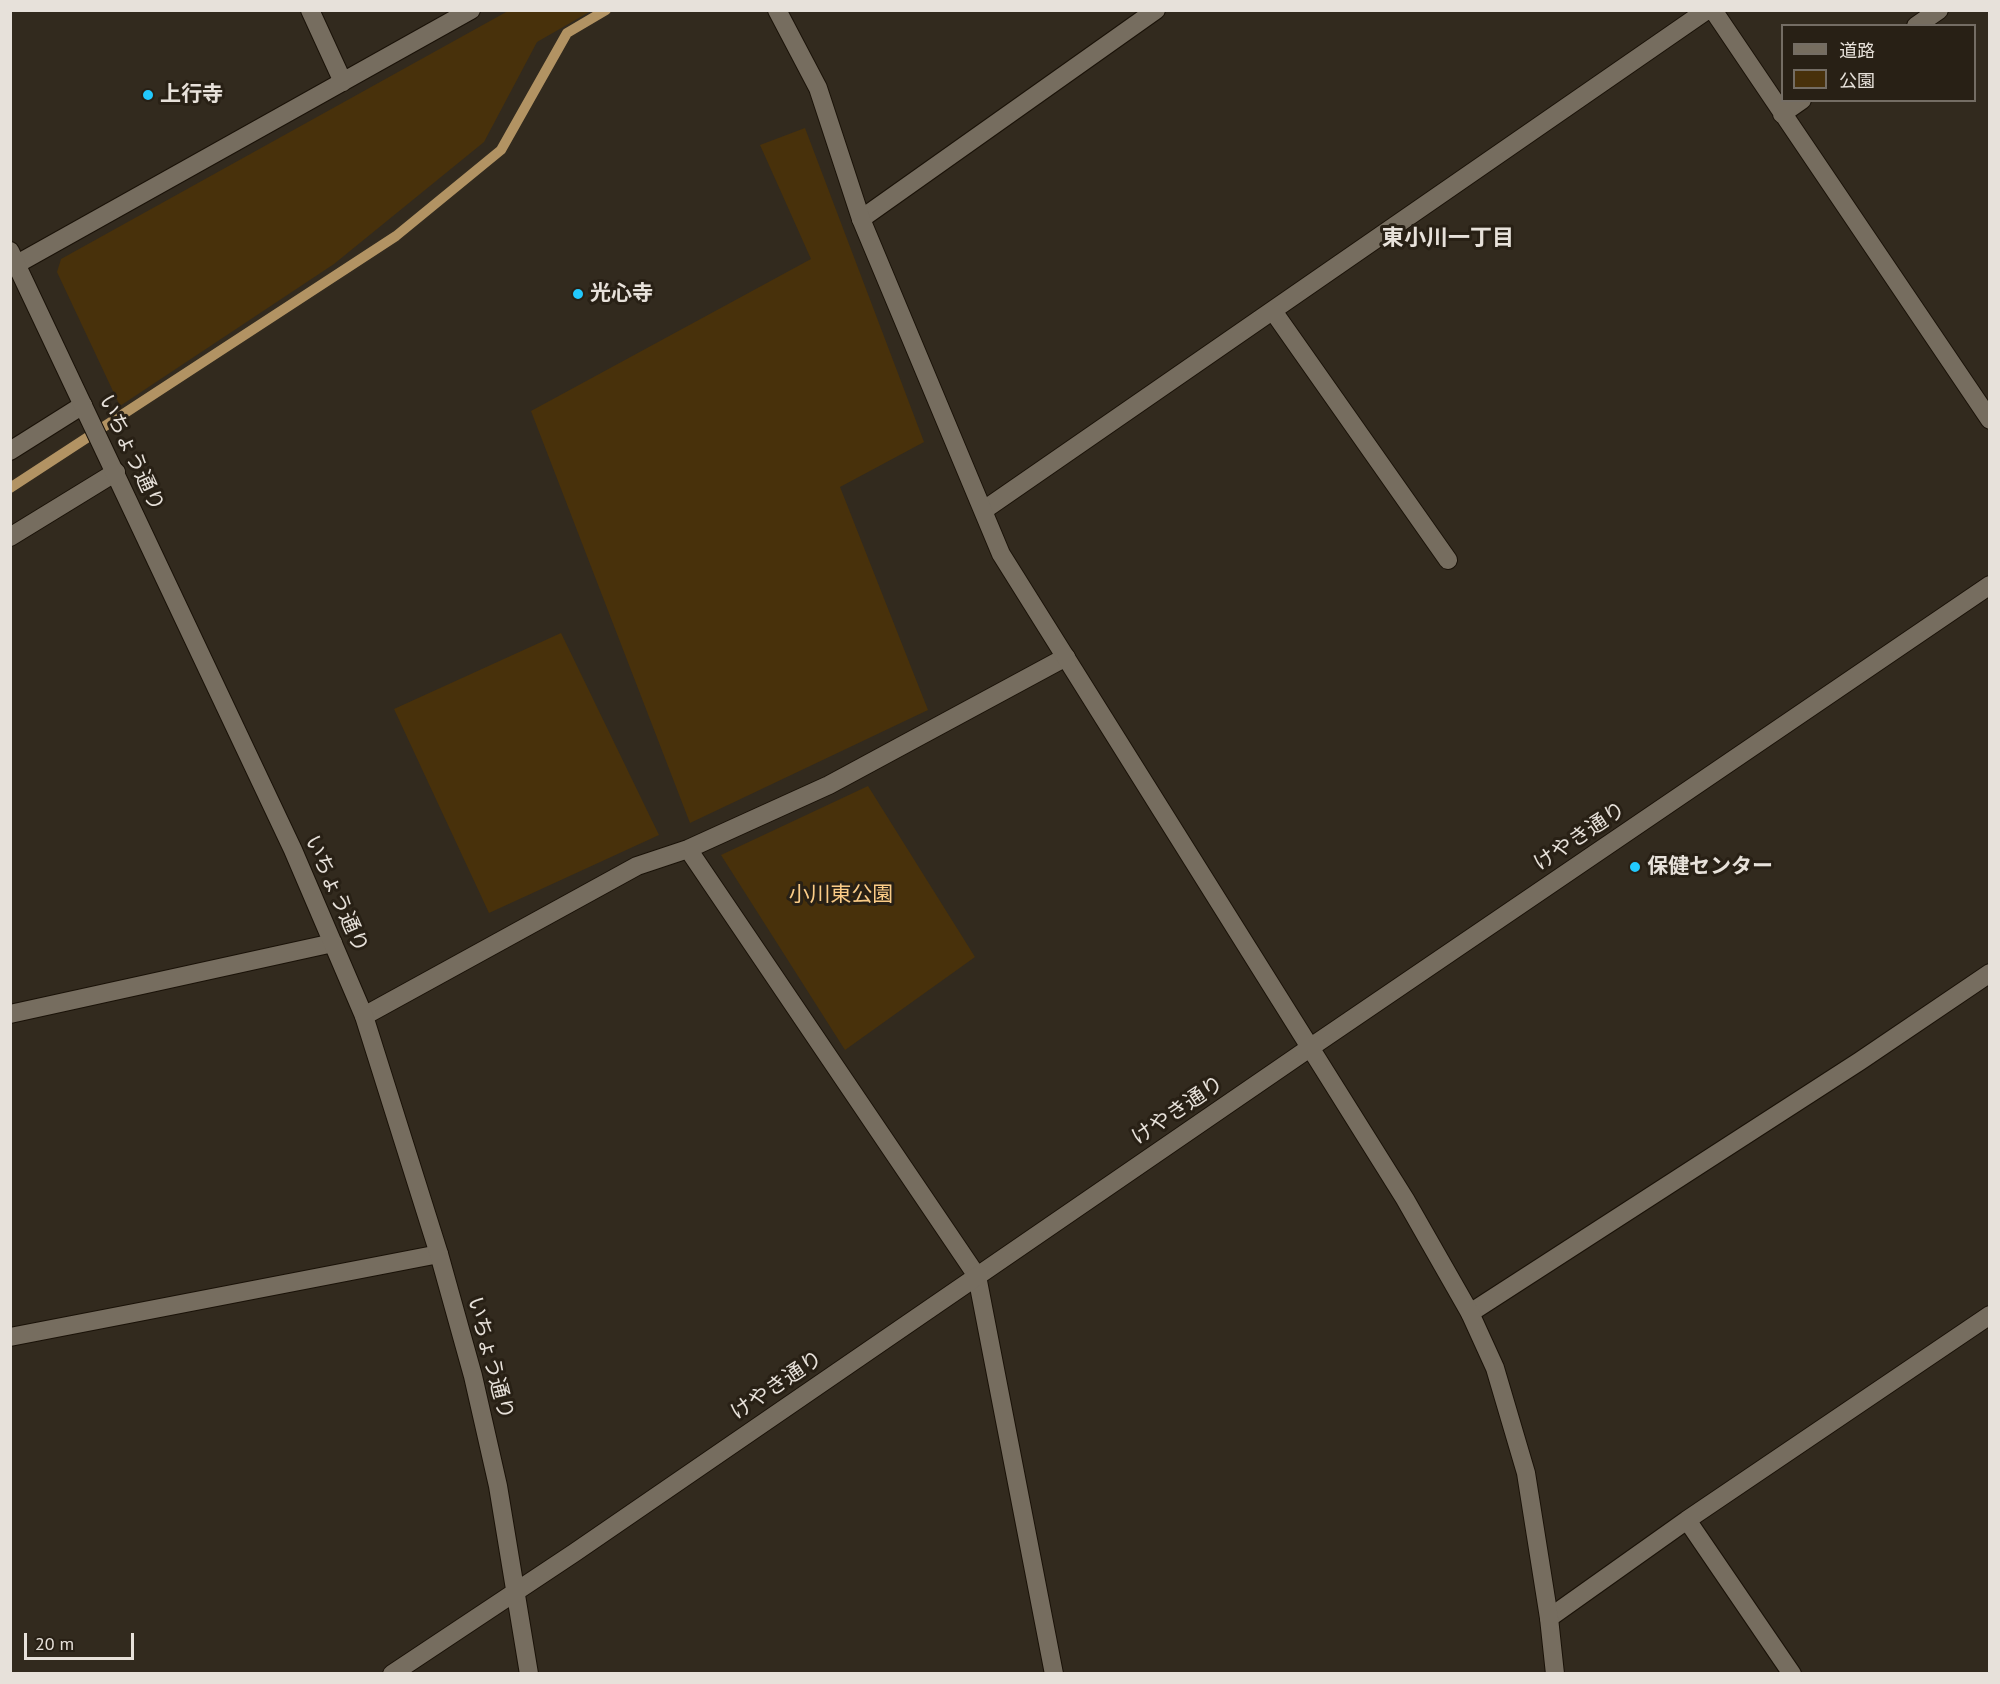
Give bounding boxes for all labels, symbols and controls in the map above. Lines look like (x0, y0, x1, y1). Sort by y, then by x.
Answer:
legend (1781, 24, 1976, 102)
text: 道路 (1839, 39, 1875, 62)
text: 公園 (1839, 69, 1875, 92)
place label: 上行寺 (160, 82, 223, 108)
marker: 上行寺 (141, 88, 155, 102)
district label: 東小川一丁目 (1382, 226, 1514, 252)
place label: 光心寺 (590, 281, 653, 307)
marker: 光心寺 (571, 287, 585, 301)
street label: いちょう通り (93, 391, 169, 515)
street label: けやき通り (1529, 797, 1631, 877)
street label: いちょう通り (299, 831, 373, 957)
place label: 保健センター (1647, 854, 1773, 880)
marker: 保健センター (1628, 860, 1642, 874)
park label: 小川東公園 (789, 882, 893, 908)
street label: けやき通り (1127, 1071, 1229, 1151)
street label: いちょう通り (462, 1294, 518, 1422)
street label: けやき通り (726, 1346, 828, 1426)
scale bar (27, 1621, 136, 1659)
text: 20 m (35, 1632, 74, 1655)

